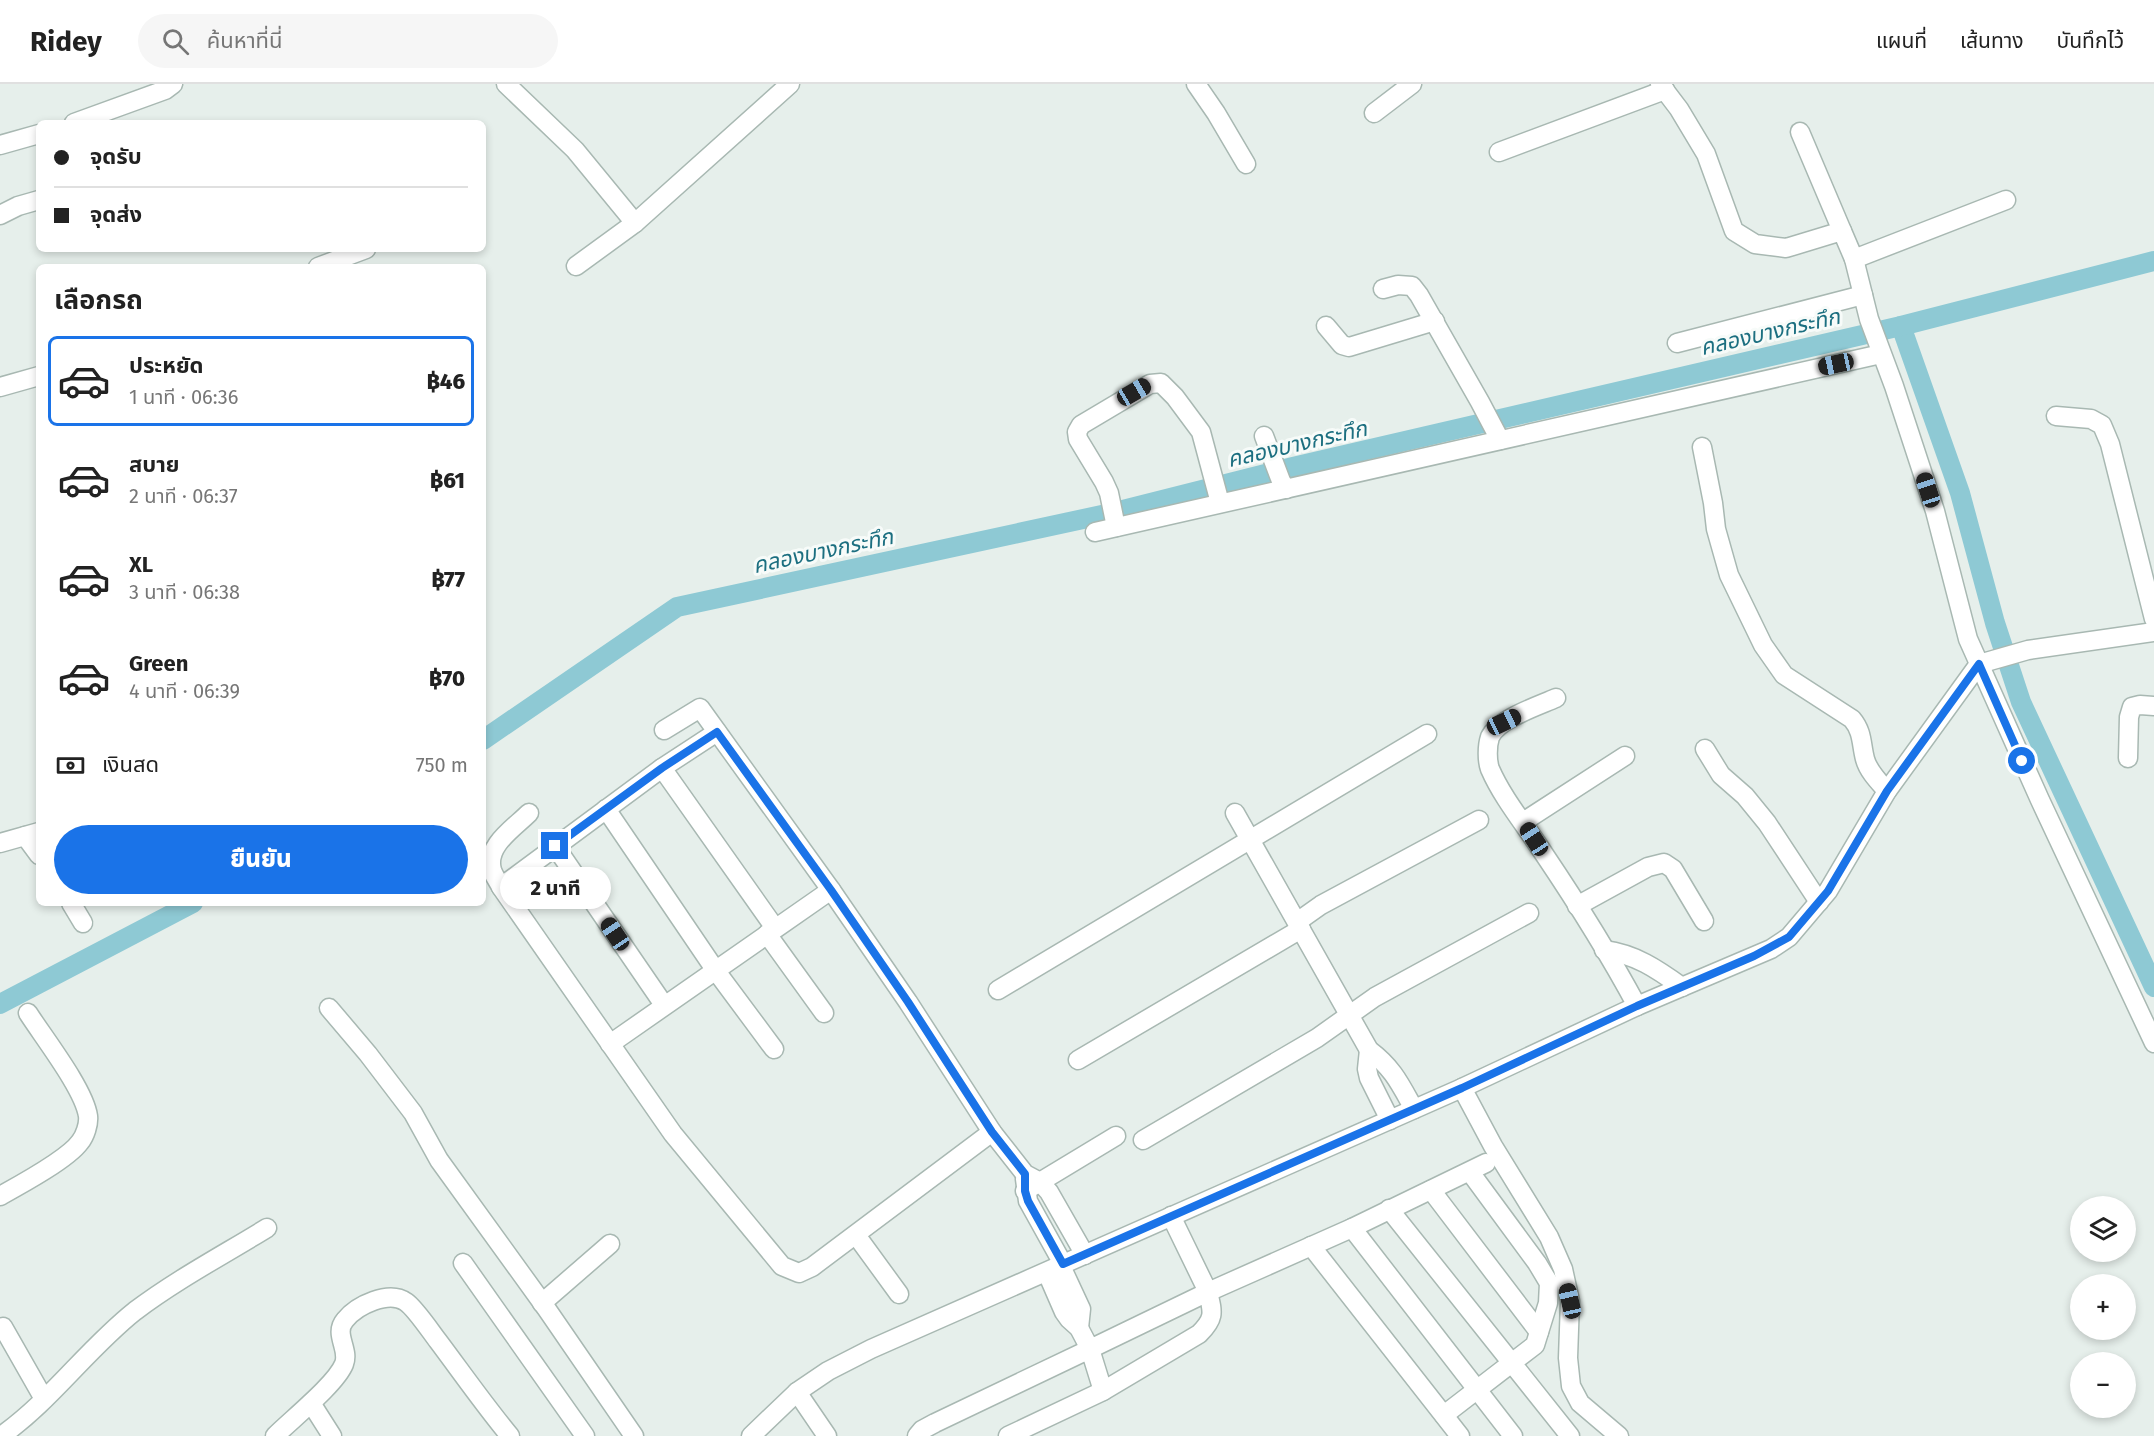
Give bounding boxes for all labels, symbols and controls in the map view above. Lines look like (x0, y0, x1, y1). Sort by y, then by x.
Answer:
search box (138, 14, 558, 68)
text: Ridey (30, 25, 102, 58)
icon: search (159, 25, 192, 58)
text: ค้นหาที่นี่ (207, 27, 282, 54)
text: แผนที่ (1876, 28, 1927, 54)
text: เส้นทาง (1960, 28, 2024, 54)
text: บันทึกไว้ (2057, 28, 2124, 54)
text: จุดรับ (90, 143, 142, 170)
text: จุดส่ง (90, 201, 142, 228)
text: เลือกรถ (54, 284, 143, 316)
water label: คลองบางกระทึก (1698, 303, 1843, 361)
car (1817, 351, 1855, 377)
text: ประหยัด (129, 352, 204, 379)
icon: car (57, 354, 111, 408)
text: ฿46 (427, 368, 465, 395)
car (1114, 375, 1154, 409)
text: 1 นาที · 06:36 (129, 385, 238, 409)
water label: คลองบางกระทึก (1225, 415, 1370, 473)
text: สบาย (129, 451, 179, 478)
icon: car (57, 453, 111, 507)
text: ฿61 (430, 467, 465, 494)
car (1914, 470, 1942, 510)
text: 2 นาที · 06:37 (129, 484, 238, 508)
water label: คลองบางกระทึก (750, 523, 896, 579)
text: XL (129, 551, 153, 578)
icon: car (57, 552, 111, 606)
text: ฿77 (431, 566, 465, 593)
text: 3 นาที · 06:38 (129, 580, 240, 604)
text: Green (129, 650, 188, 677)
icon: car (57, 651, 111, 705)
text: ฿70 (429, 665, 465, 692)
text: 4 นาที · 06:39 (129, 679, 240, 703)
car (1484, 706, 1524, 738)
route start (2008, 747, 2035, 774)
icon: cash (54, 749, 87, 782)
text: เงินสด (102, 751, 159, 778)
text: 750 m (416, 753, 468, 777)
car (1517, 819, 1551, 859)
button: ยืนยัน (54, 825, 468, 894)
route end (541, 832, 568, 859)
callout: 2 นาที (500, 867, 610, 909)
text: 2 นาที (530, 876, 581, 900)
car (597, 914, 633, 954)
map controls (2070, 1196, 2136, 1418)
button: layers (2070, 1196, 2136, 1262)
button: + (2070, 1274, 2136, 1340)
car (1557, 1281, 1583, 1321)
button: − (2070, 1352, 2136, 1418)

